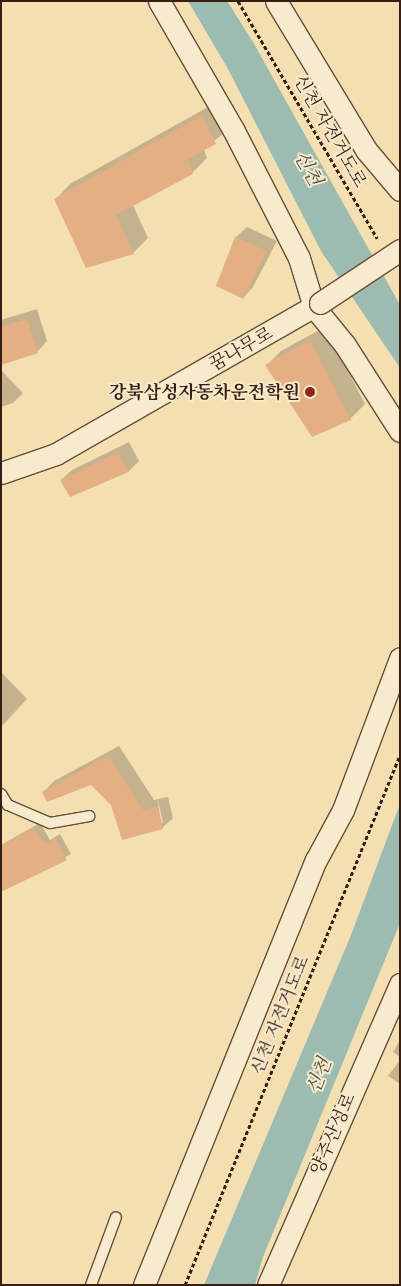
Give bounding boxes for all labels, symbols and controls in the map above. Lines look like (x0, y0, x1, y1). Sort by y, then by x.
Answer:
street label: 신천 자전거도로 (289, 71, 371, 191)
water label: 신천 (289, 146, 327, 190)
street label: 꿈나무로 (205, 322, 277, 376)
place label: 강북삼성자동차운전학원 (109, 381, 300, 403)
marker: 강북삼성자동차운전학원 (304, 386, 316, 398)
street label: 신천 자전거도로 (246, 952, 314, 1078)
water label: 신천 (302, 1055, 336, 1097)
street label: 양주산성로 (306, 1090, 360, 1178)

